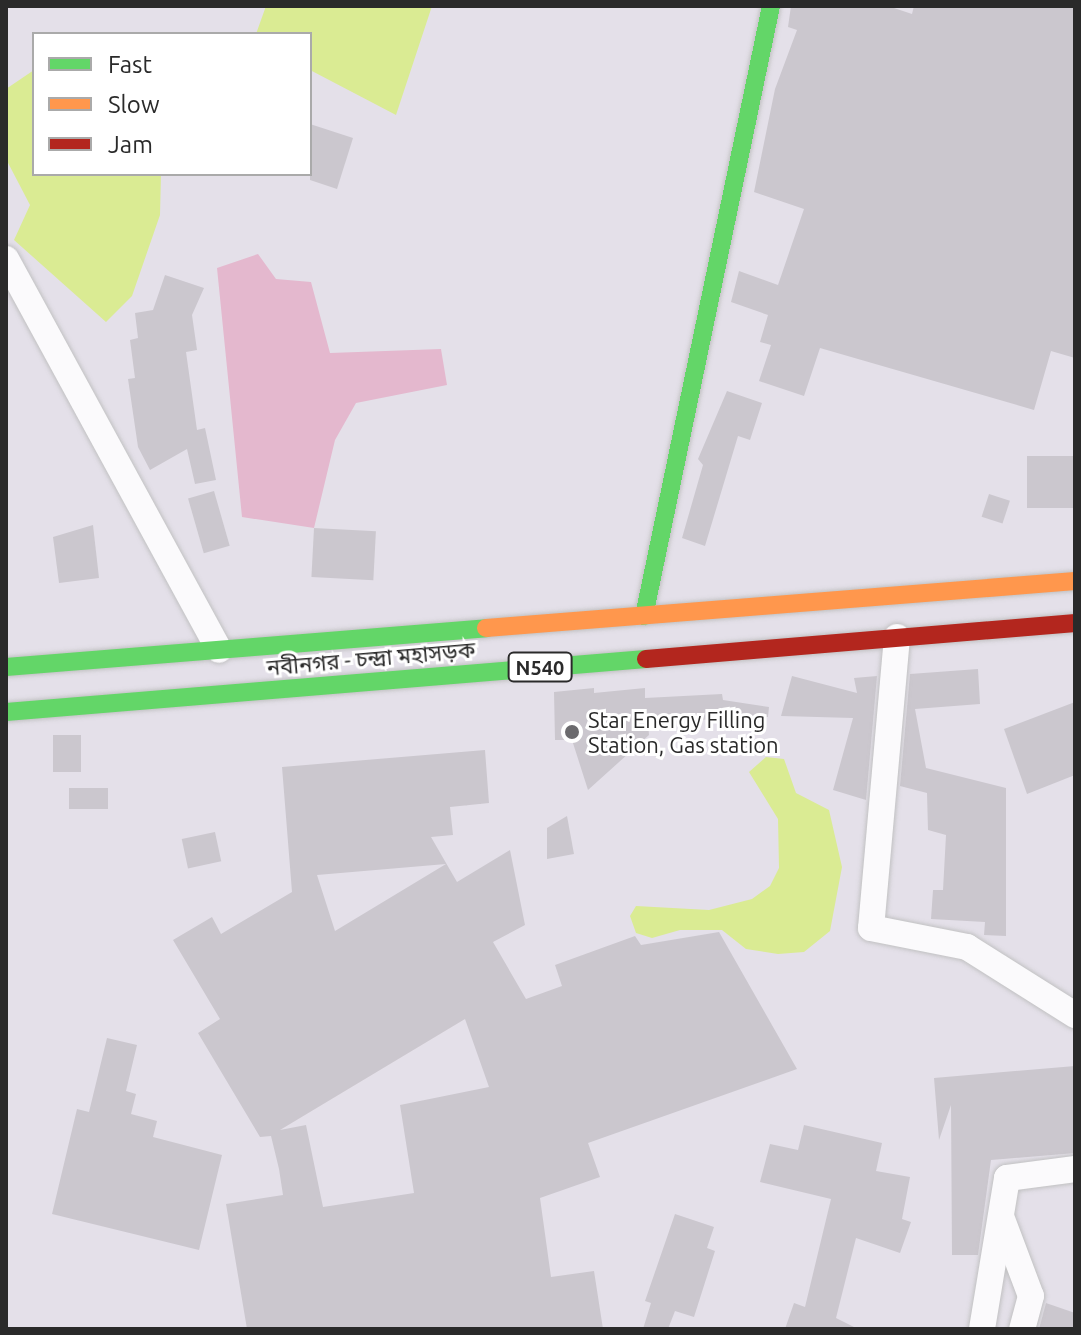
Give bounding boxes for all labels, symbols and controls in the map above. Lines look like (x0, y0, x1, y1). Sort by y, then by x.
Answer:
legend (32, 32, 312, 176)
text: Fast (108, 51, 152, 78)
text: Slow (108, 91, 160, 118)
text: Jam (108, 131, 153, 158)
street label: নবীনগর - চন্দ্রা মহাসড়ক (266, 636, 476, 680)
road number: N540 (506, 651, 574, 683)
place label: Star Energy Filling Station, Gas station (588, 706, 779, 758)
marker: Star Energy Filling Station, Gas station (563, 723, 581, 741)

